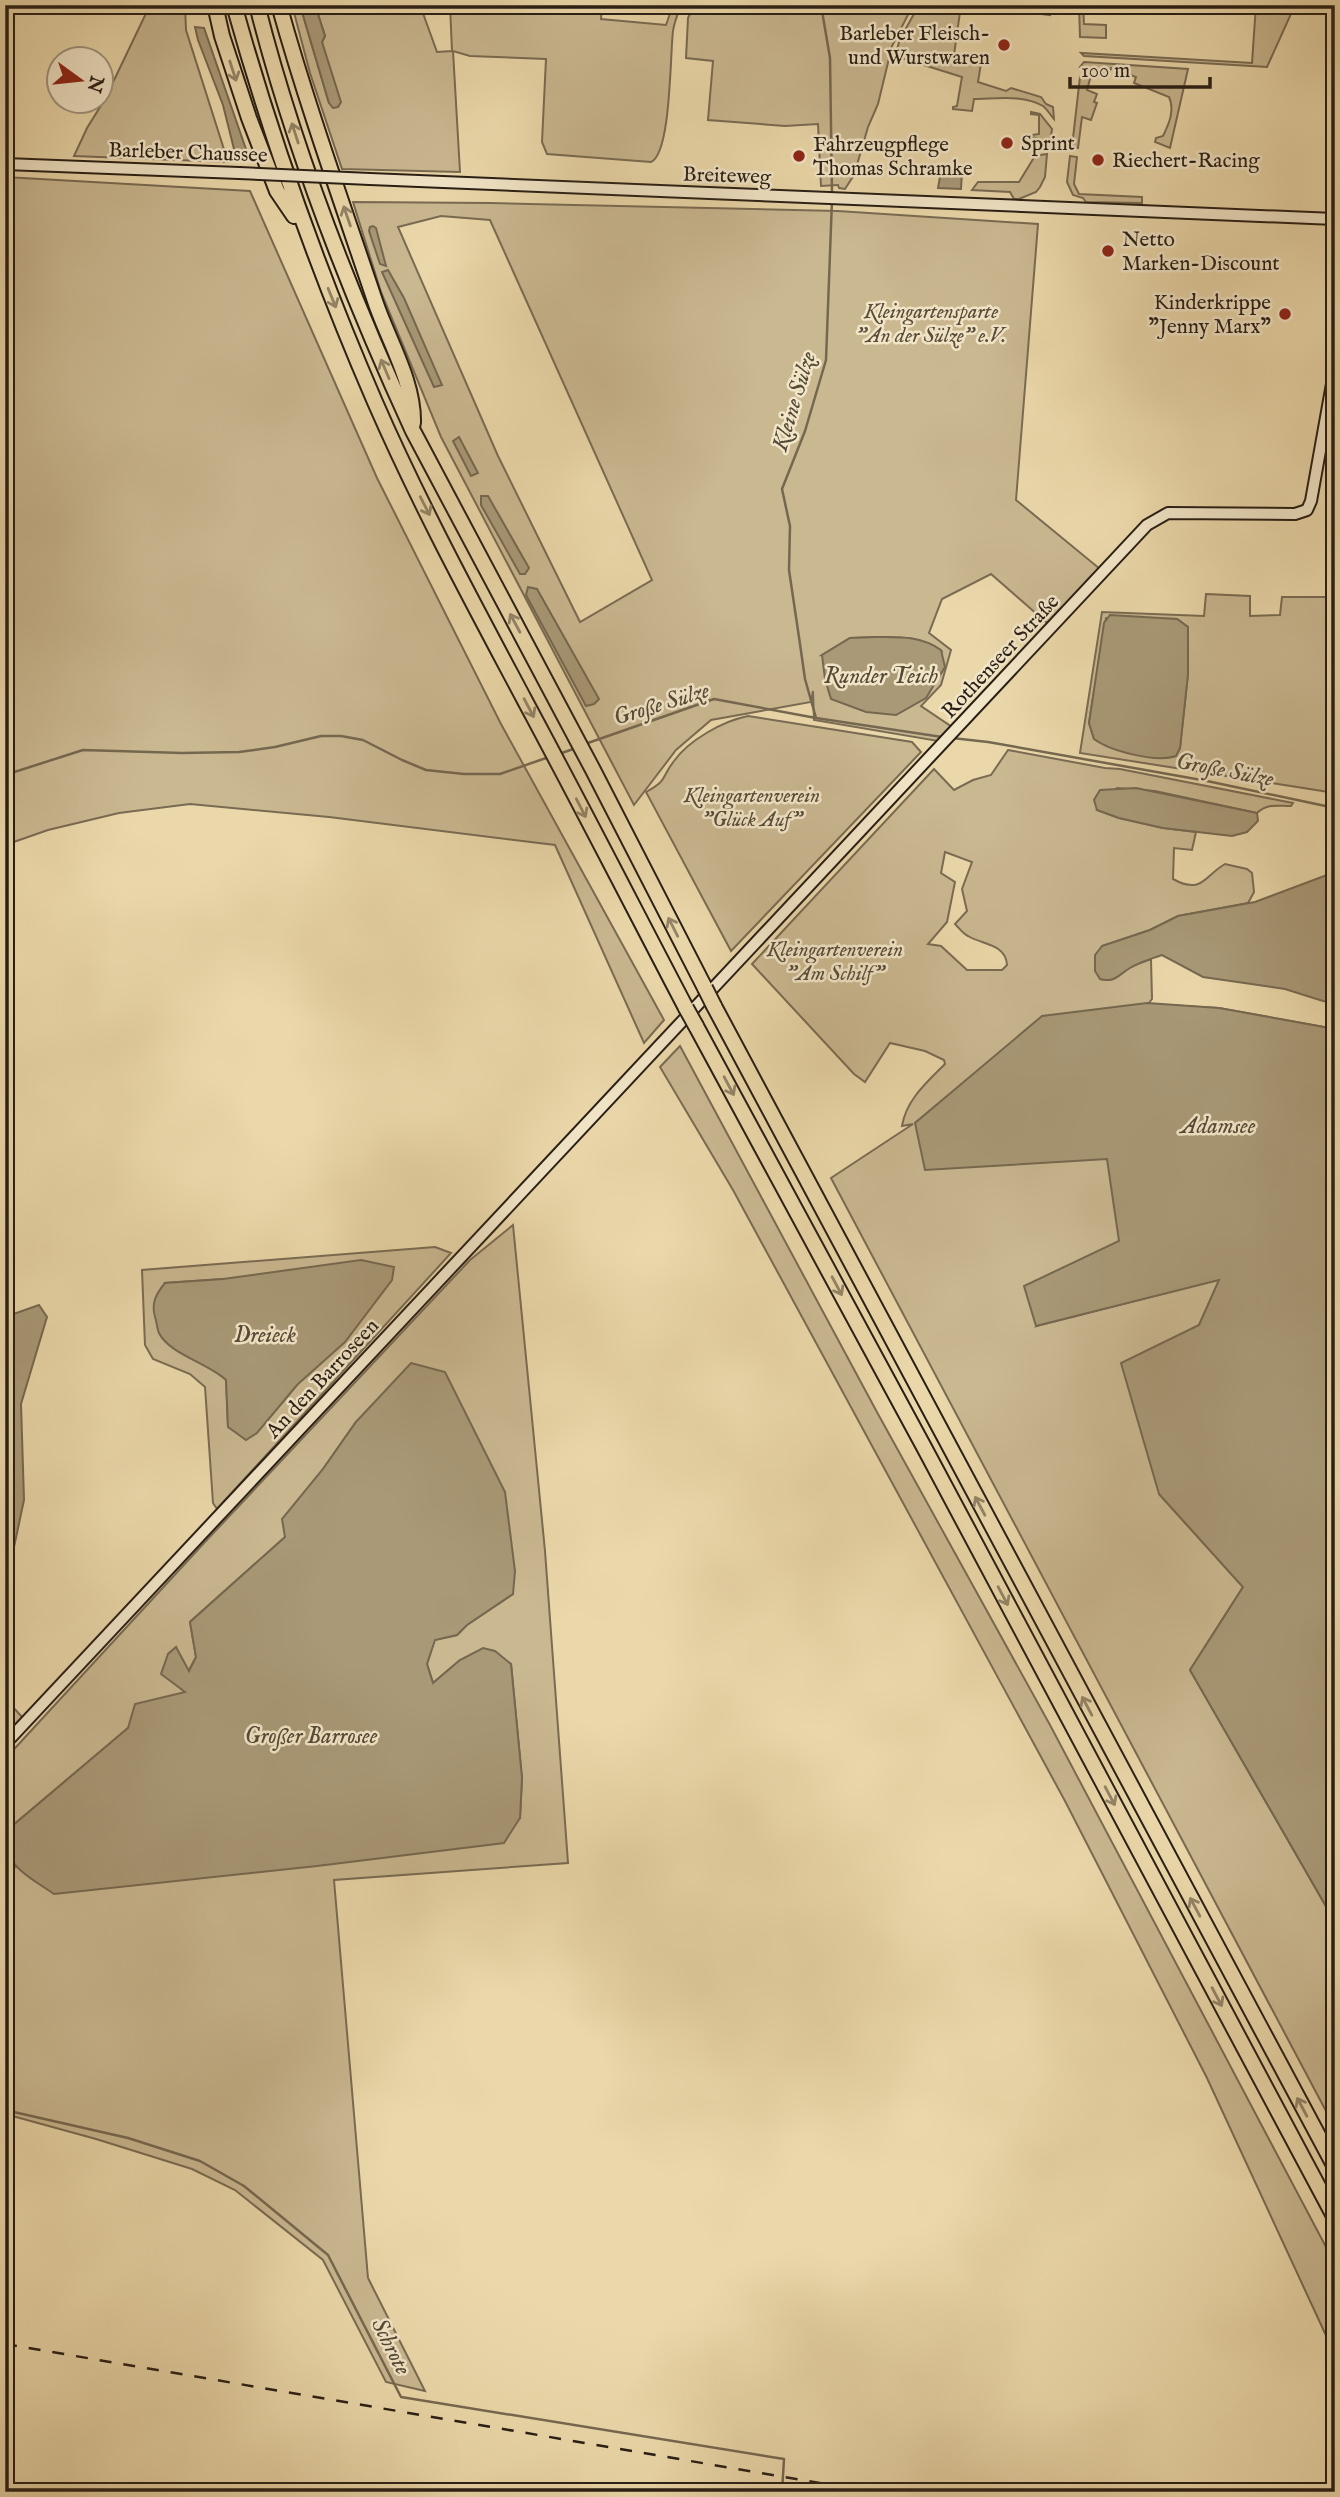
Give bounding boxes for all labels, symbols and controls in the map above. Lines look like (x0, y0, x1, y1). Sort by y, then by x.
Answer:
place label: Barleber Fleisch- und Wurstwaren (839, 21, 990, 72)
marker: Barleber Fleisch- und Wurstwaren (996, 37, 1012, 53)
north arrow (46, 46, 116, 116)
scale bar (1070, 46, 1210, 90)
text: 100 m (1081, 58, 1130, 85)
one-way arrow (227, 60, 240, 82)
text: N (81, 72, 108, 95)
one-way arrow (288, 123, 301, 145)
place label: Sprint (1021, 131, 1075, 158)
place label: Fahrzeugpflege Thomas Schramke (813, 132, 973, 183)
marker: Sprint (999, 135, 1015, 151)
street label: Barleber Chaussee (108, 137, 268, 170)
marker: Fahrzeugpflege Thomas Schramke (791, 148, 807, 164)
place label: Riechert-Racing (1112, 148, 1260, 175)
marker: Riechert-Racing (1090, 152, 1106, 168)
street label: Breiteweg (682, 161, 772, 192)
one-way arrow (340, 206, 352, 228)
place label: Netto Marken-Discount (1122, 227, 1279, 278)
marker: Netto Marken-Discount (1100, 243, 1116, 259)
one-way arrow (327, 286, 340, 308)
place label: Kinderkrippe "Jenny Marx" (1148, 290, 1271, 341)
park label: Kleingartensparte "An der Sülze" e.V. (856, 299, 1008, 350)
marker: Kinderkrippe "Jenny Marx" (1277, 306, 1293, 322)
water label: Kleine Sülze (765, 348, 823, 456)
one-way arrow (378, 359, 391, 380)
one-way arrow (418, 495, 432, 516)
street label: Rothenseer Straße (936, 589, 1066, 725)
one-way arrow (508, 613, 521, 634)
water label: Runder Teich (824, 662, 938, 691)
water label: Große Sülze (610, 676, 713, 733)
one-way arrow (523, 697, 536, 718)
water label: Große Sülze (1173, 747, 1276, 794)
park label: Kleingartenverein "Glück Auf" (683, 783, 820, 834)
one-way arrow (575, 797, 589, 818)
one-way arrow (666, 917, 680, 938)
park label: Kleingartenverein "Am Schilf" (766, 937, 903, 988)
one-way arrow (723, 1075, 736, 1096)
water label: Adamsee (1179, 1112, 1256, 1141)
one-way arrow (831, 1275, 844, 1296)
street label: An den Barroseen (260, 1313, 386, 1445)
water label: Dreieck (234, 1321, 296, 1350)
one-way arrow (973, 1496, 987, 1516)
one-way arrow (997, 1585, 1011, 1605)
one-way arrow (1080, 1696, 1094, 1717)
water label: Großer Barrosee (245, 1722, 378, 1751)
one-way arrow (1104, 1786, 1118, 1806)
one-way arrow (1188, 1897, 1202, 1917)
one-way arrow (1211, 1986, 1225, 2007)
one-way arrow (1295, 2097, 1309, 2118)
water label: Schrote (364, 2313, 417, 2380)

